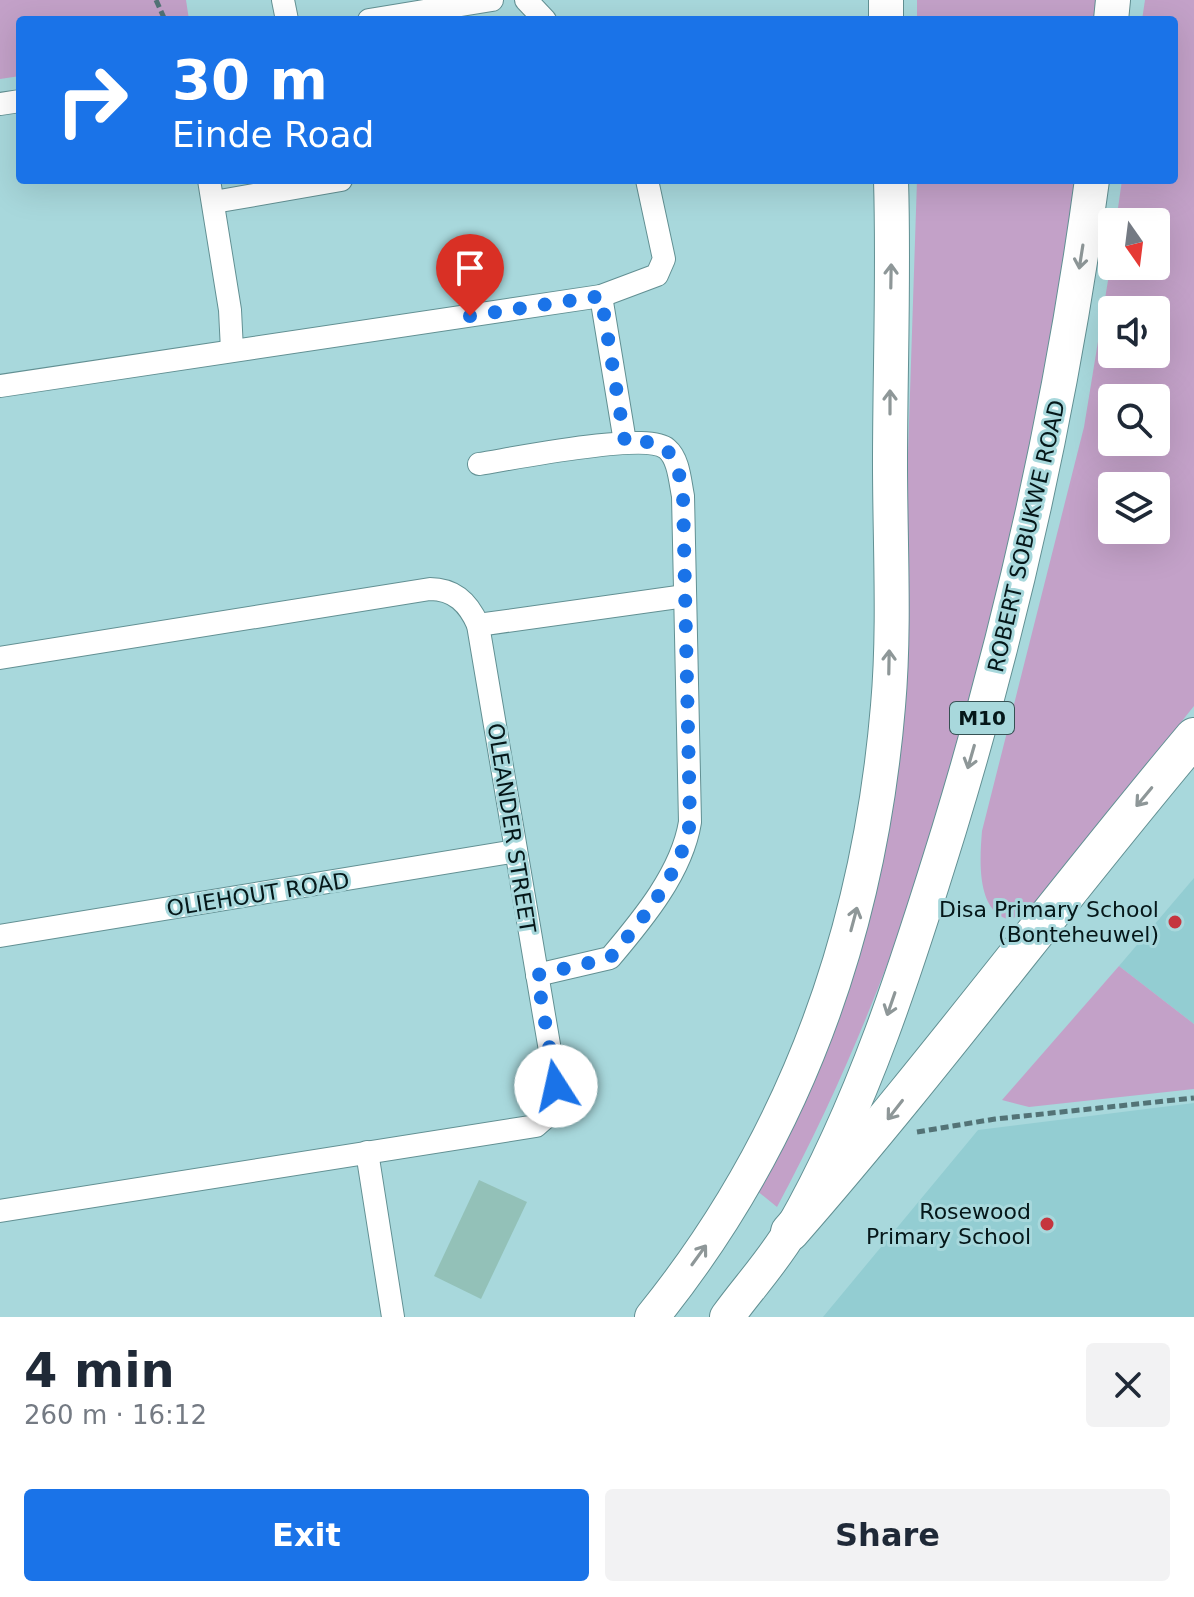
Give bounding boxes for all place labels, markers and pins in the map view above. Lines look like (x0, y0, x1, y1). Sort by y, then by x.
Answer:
pin (436, 234, 504, 316)
place label: Disa Primary School (Bonteheuwel) (939, 897, 1159, 947)
marker: Disa Primary School (Bonteheuwel) (1166, 913, 1184, 931)
place label: Rosewood Primary School (866, 1199, 1031, 1249)
marker: Rosewood Primary School (1038, 1215, 1056, 1233)

